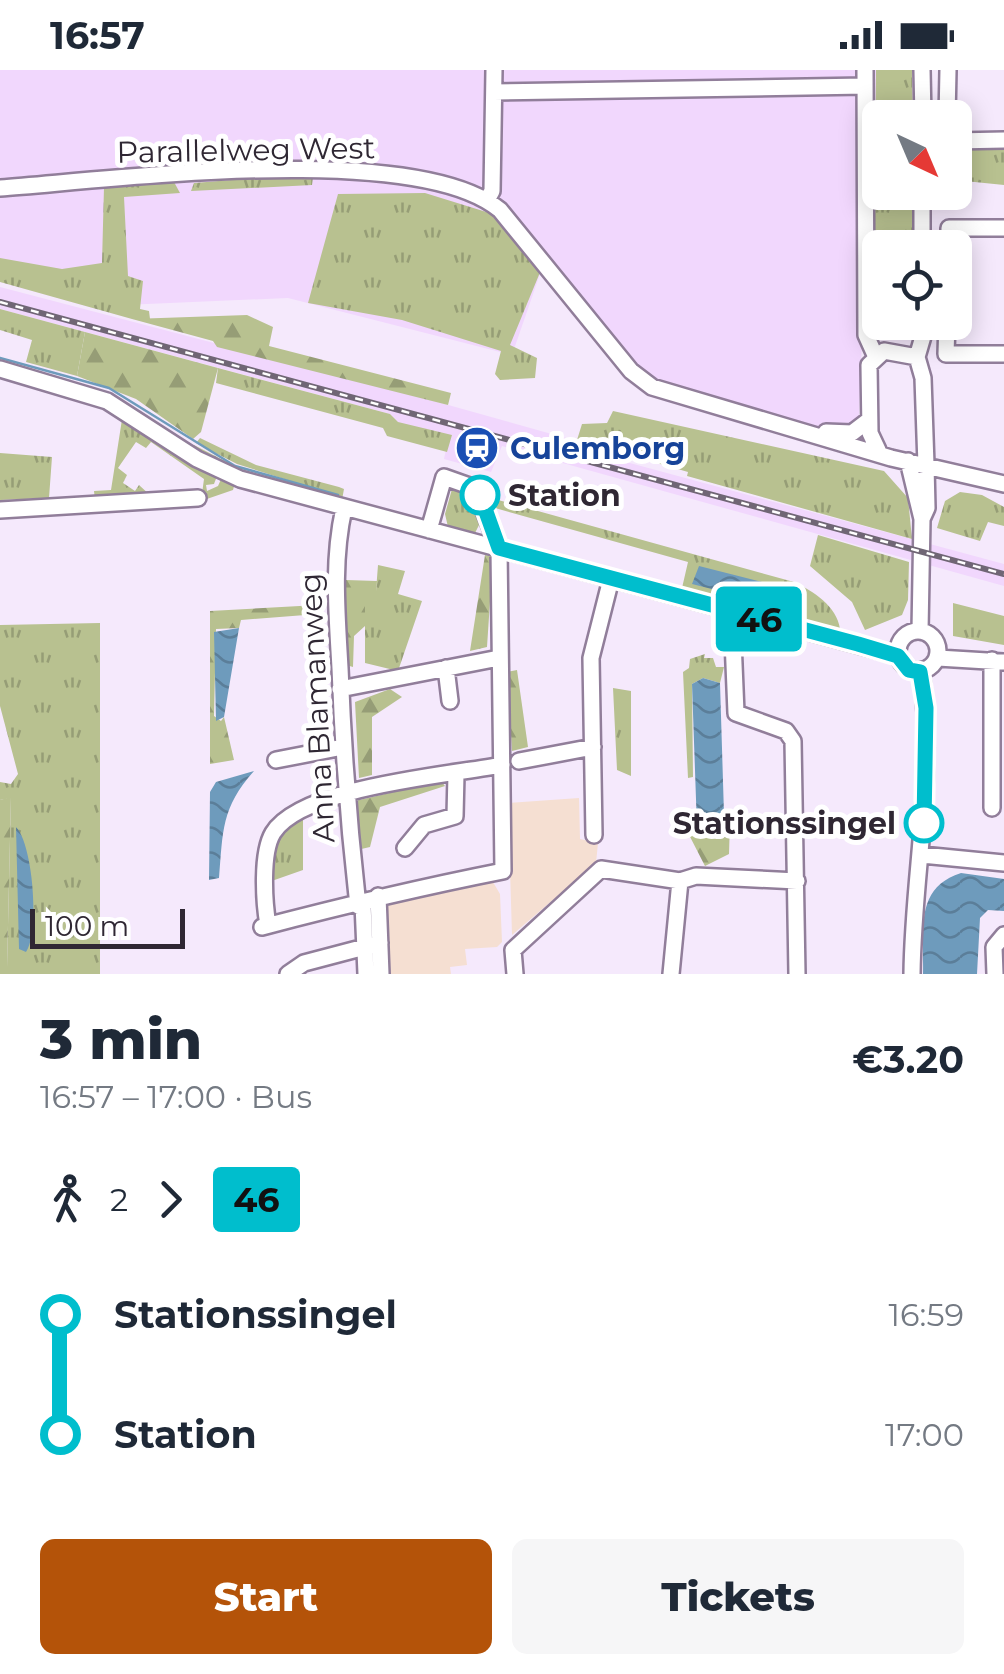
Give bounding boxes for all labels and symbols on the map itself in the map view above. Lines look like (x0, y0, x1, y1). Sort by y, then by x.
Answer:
north arrow (862, 100, 972, 210)
street label: Parallelweg West (116, 129, 376, 171)
station icon: Culemborg (454, 425, 500, 471)
place label: Culemborg (510, 430, 685, 467)
marker: Station (461, 476, 499, 514)
place label: Station (508, 477, 621, 514)
street label: Anna Blamanweg (291, 572, 343, 844)
line badge: 46 (714, 586, 804, 652)
marker: Stationssingel (905, 804, 943, 842)
place label: Stationssingel (673, 805, 896, 842)
scale bar (30, 904, 185, 948)

